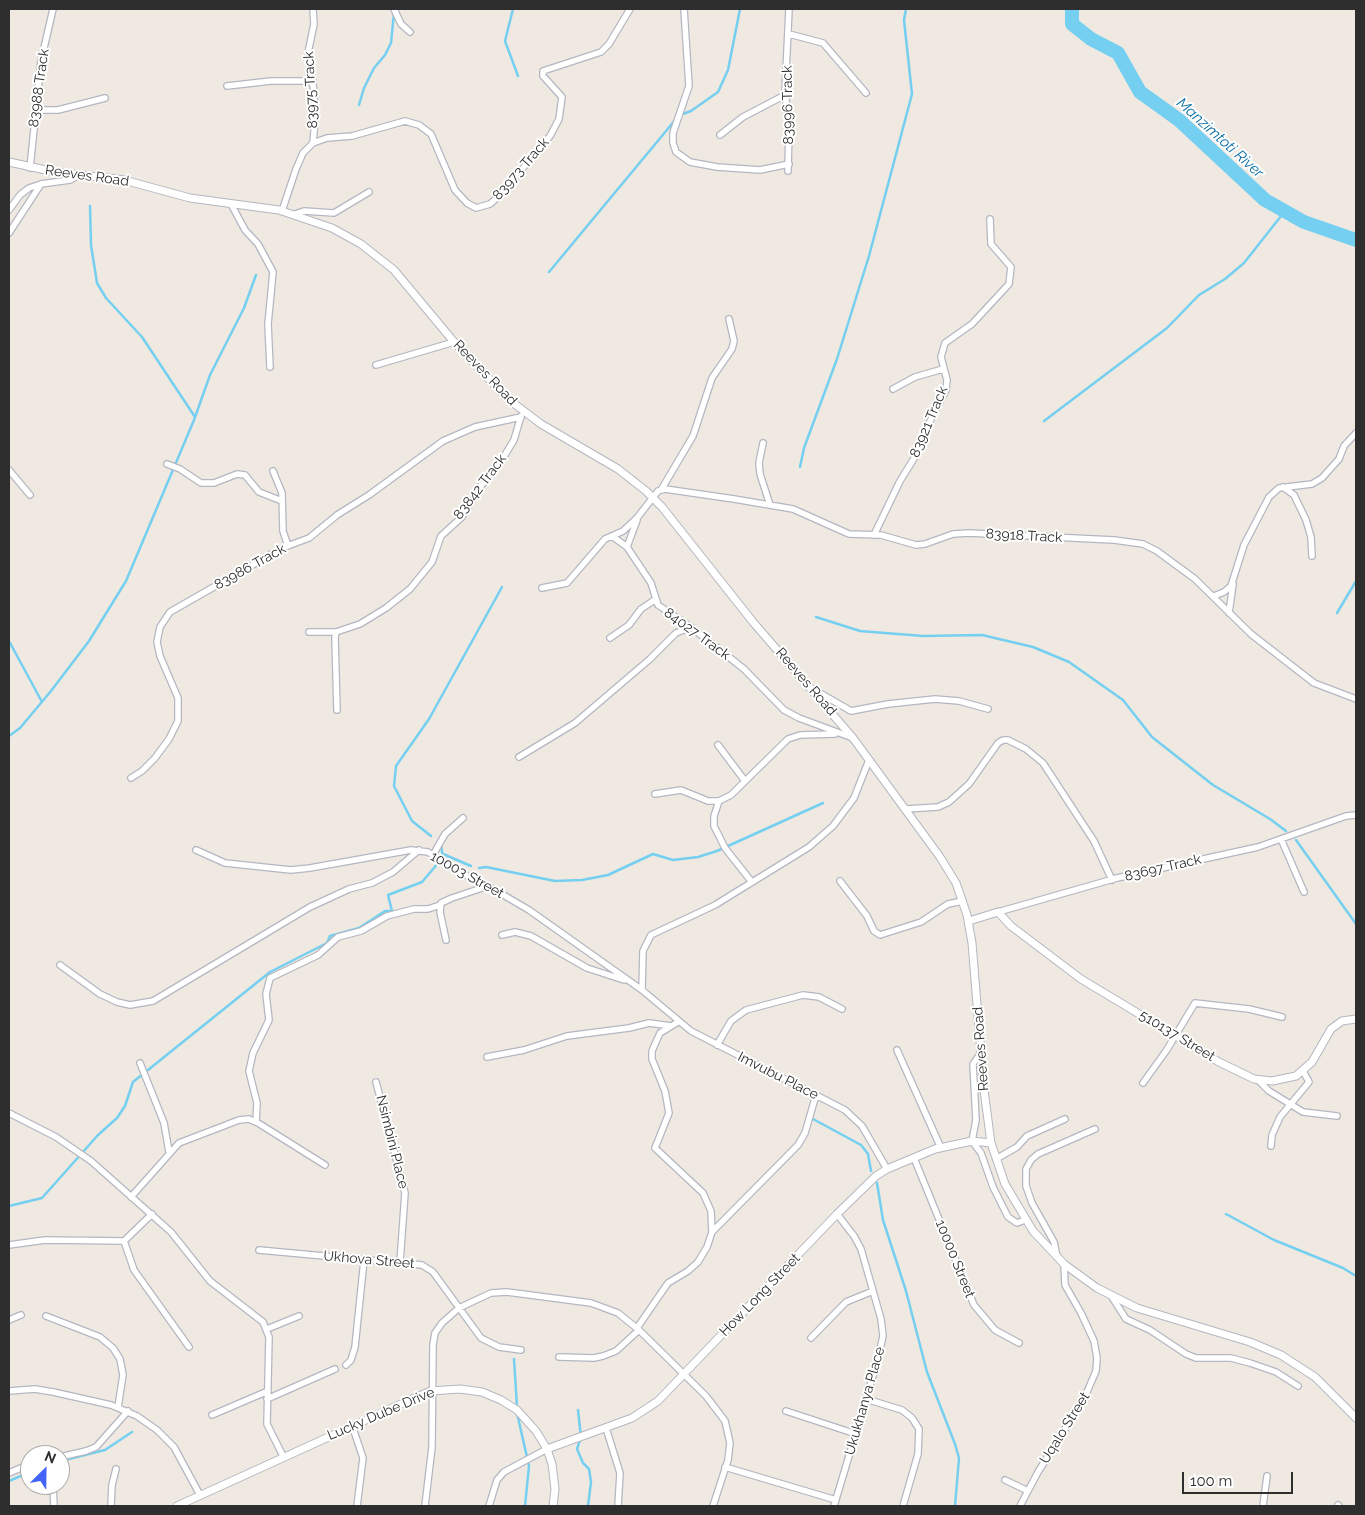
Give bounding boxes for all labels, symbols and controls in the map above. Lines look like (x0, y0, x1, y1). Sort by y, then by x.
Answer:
street label: 83988 Track (25, 48, 53, 128)
street label: 83975 Track (301, 51, 321, 129)
street label: 83996 Track (779, 65, 797, 145)
water label: Manzimtoti River (1173, 94, 1267, 182)
street label: 83973 Track (489, 134, 553, 204)
street label: Reeves Road (44, 162, 130, 190)
street label: Reeves Road (450, 337, 520, 409)
street label: 83921 Track (906, 384, 952, 460)
street label: 83842 Track (450, 451, 510, 523)
street label: 83918 Track (985, 526, 1063, 546)
street label: 83986 Track (211, 540, 289, 594)
street label: 84027 Track (661, 604, 733, 664)
street label: Reeves Road (772, 645, 840, 719)
street label: 10003 Street (427, 848, 507, 902)
street label: 83697 Track (1123, 851, 1203, 885)
street label: Reeves Road (970, 1006, 992, 1092)
street label: 510137 Street (1136, 1007, 1218, 1065)
street label: Imvubu Place (735, 1048, 821, 1104)
street label: Nsimbini Place (372, 1093, 412, 1191)
street label: 10000 Street (932, 1218, 978, 1300)
street label: Ukhova Street (323, 1248, 415, 1272)
street label: How Long Street (716, 1250, 804, 1340)
street label: Ukukhanya Place (841, 1345, 889, 1457)
street label: Lucky Dube Drive (325, 1384, 437, 1444)
street label: Uqalo Street (1036, 1389, 1094, 1467)
north arrow (20, 1445, 70, 1495)
text: N (42, 1448, 59, 1467)
scale bar (1185, 1462, 1296, 1494)
text: 100 m (1190, 1472, 1232, 1490)

